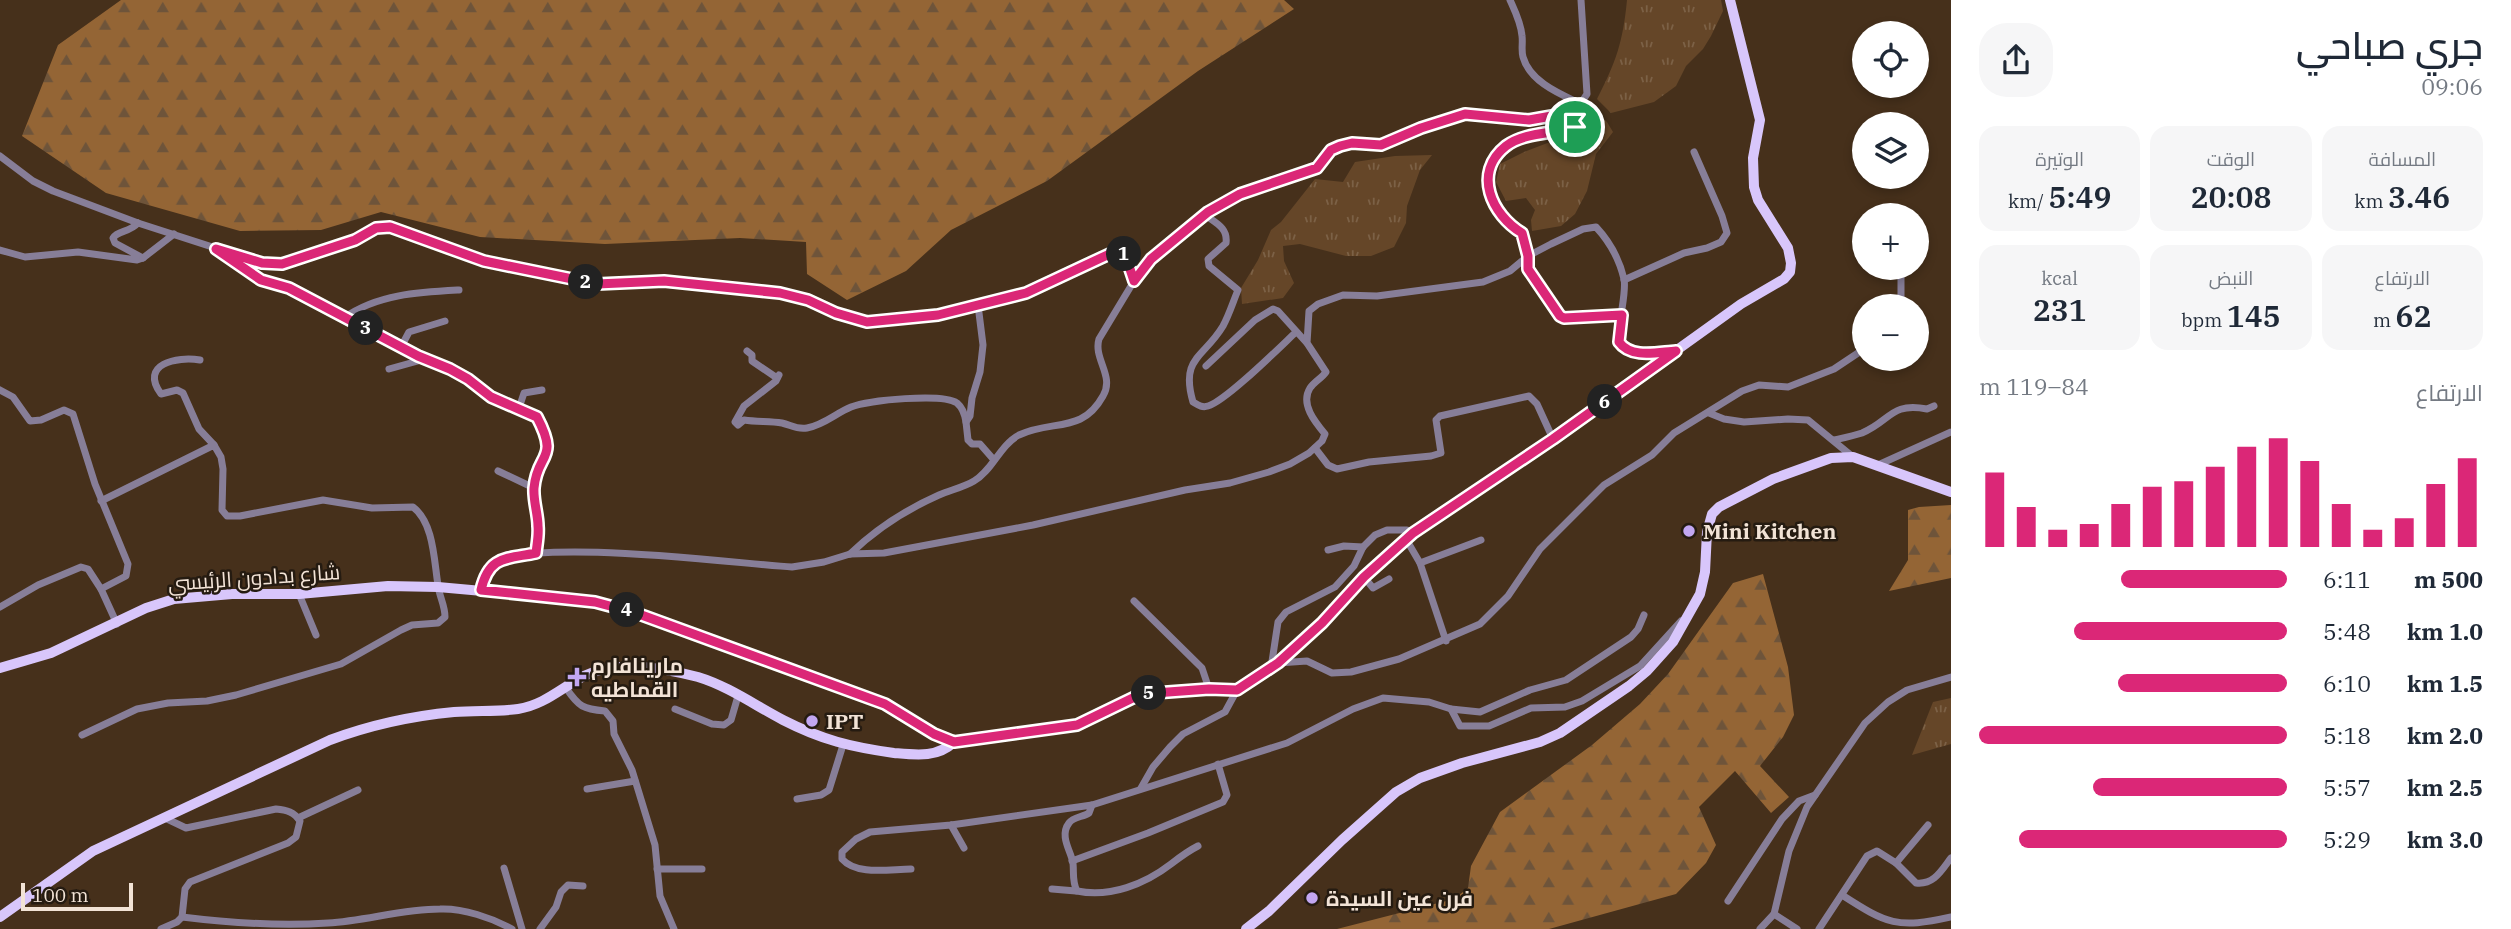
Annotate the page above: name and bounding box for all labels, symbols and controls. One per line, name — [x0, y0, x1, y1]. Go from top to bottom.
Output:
text: جري صباحي — [2296, 20, 2483, 69]
map controls — [1852, 21, 1929, 371]
button: locate — [1852, 21, 1929, 98]
button: share — [1979, 23, 2053, 97]
text: 09:06 — [2421, 71, 2483, 101]
pin — [1545, 97, 1605, 157]
icon: arrive — [1556, 108, 1594, 146]
button: layers — [1852, 112, 1929, 189]
text: الوتيرة — [2035, 147, 2084, 171]
text: الوقت — [2207, 147, 2255, 171]
text: المسافة — [2369, 147, 2436, 171]
text: 5:49 — [2048, 177, 2111, 216]
text: 20:08 — [2191, 177, 2271, 216]
text: 3.46 — [2388, 177, 2450, 216]
text: /km — [2008, 189, 2048, 213]
text: km — [2354, 189, 2388, 213]
button: + — [1852, 203, 1929, 280]
pin: 1 — [1106, 236, 1142, 272]
text: 1 — [1118, 241, 1129, 265]
pin: 2 — [568, 264, 604, 300]
text: kcal — [2041, 266, 2078, 290]
text: النبض — [2209, 266, 2253, 290]
text: الارتفاع — [2375, 266, 2430, 290]
text: 2 — [580, 269, 591, 293]
text: 231 — [2033, 290, 2087, 329]
button: − — [1852, 294, 1929, 371]
text: 145 — [2227, 296, 2281, 335]
text: 62 — [2396, 296, 2432, 335]
text: bpm — [2181, 308, 2227, 332]
text: m — [2373, 308, 2396, 332]
pin: 3 — [348, 310, 384, 346]
text: 3 — [360, 315, 371, 339]
text: 84–119 m — [1979, 371, 2089, 401]
text: الارتفاع — [2416, 377, 2483, 407]
pin: 6 — [1588, 384, 1622, 420]
text: 6 — [1599, 389, 1610, 413]
place label: Mini Kitchen — [1703, 517, 1836, 545]
marker: Mini Kitchen — [1681, 523, 1697, 539]
street label: شارع بدادون الرئيسي — [167, 557, 341, 599]
text: 6:11 — [2323, 564, 2371, 594]
text: 500 m — [2414, 564, 2483, 594]
pin: 4 — [610, 592, 644, 628]
text: 4 — [621, 597, 632, 621]
text: 5:48 — [2323, 616, 2371, 646]
text: 1.0 km — [2407, 616, 2483, 646]
place label: مارينافارم القماطيه — [591, 651, 683, 703]
text: 6:10 — [2323, 668, 2371, 698]
text: 1.5 km — [2407, 668, 2483, 698]
marker: مارينافارم القماطيه — [569, 669, 585, 685]
pin: 5 — [1132, 676, 1166, 710]
text: 5 — [1143, 680, 1154, 704]
place label: IPT — [826, 707, 864, 735]
marker: IPT — [804, 713, 820, 729]
text: 5:18 — [2323, 720, 2371, 750]
text: 2.0 km — [2407, 720, 2483, 750]
text: 5:57 — [2323, 772, 2371, 802]
text: 2.5 km — [2407, 772, 2483, 802]
text: 5:29 — [2323, 824, 2371, 854]
text: 3.0 km — [2407, 824, 2483, 854]
scale bar — [21, 880, 133, 912]
text: 100 m — [32, 883, 89, 907]
place label: فرن عين السيدة — [1326, 884, 1473, 912]
marker: فرن عين السيدة — [1304, 890, 1320, 906]

